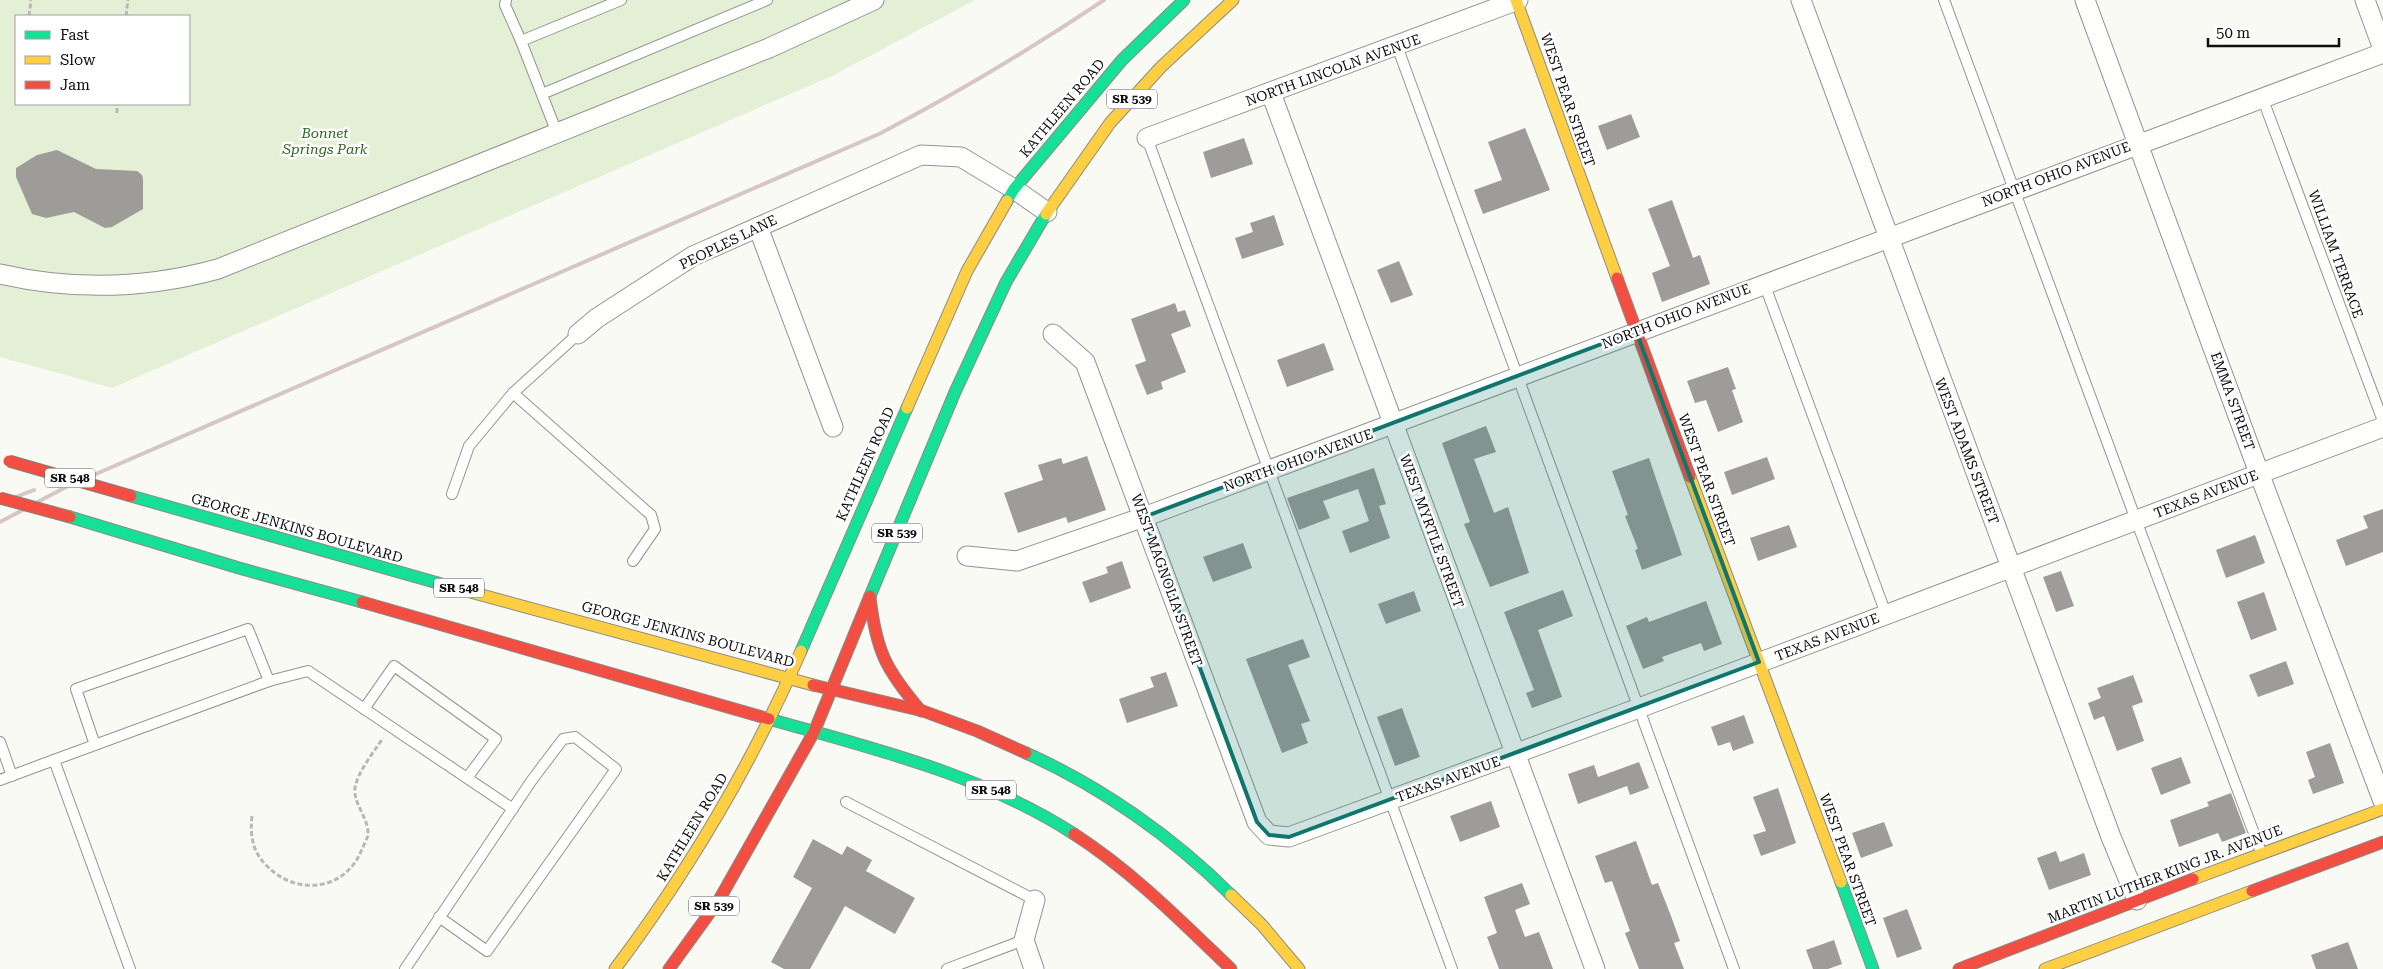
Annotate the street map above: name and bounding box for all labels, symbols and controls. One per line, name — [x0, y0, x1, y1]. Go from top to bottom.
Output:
legend — [15, 15, 190, 105]
scale bar — [2208, 15, 2339, 47]
text: 50 m — [2216, 24, 2251, 42]
text: Fast — [60, 26, 90, 44]
street label: NORTH LINCOLN AVENUE — [1243, 31, 1423, 109]
street label: WEST PEAR STREET — [1538, 31, 1598, 169]
text: Slow — [60, 51, 96, 69]
street label: KATHLEEN ROAD — [1016, 56, 1108, 160]
text: Jam — [60, 76, 90, 94]
road number: SR 539 — [1107, 90, 1157, 108]
park label: Bonnet Springs Park — [282, 125, 368, 157]
street label: NORTH OHIO AVENUE — [1979, 138, 2133, 210]
street label: WILLIAM TERRACE — [2305, 188, 2367, 320]
street label: PEOPLES LANE — [677, 211, 779, 273]
street label: NORTH OHIO AVENUE — [1599, 280, 1753, 352]
street label: EMMA STREET — [2208, 350, 2258, 452]
street label: WEST ADAMS STREET — [1932, 376, 2002, 526]
street label: KATHLEEN ROAD — [833, 404, 897, 524]
street label: WEST PEAR STREET — [1675, 411, 1739, 549]
street label: NORTH OHIO AVENUE — [1221, 425, 1375, 495]
street label: WEST MYRTLE STREET — [1397, 452, 1467, 610]
street label: TEXAS AVENUE — [2152, 467, 2260, 521]
road number: SR 548 — [45, 468, 95, 488]
street label: GEORGE JENKINS BOULEVARD — [189, 490, 405, 566]
street label: WEST MAGNOLIA STREET — [1128, 491, 1206, 669]
road number: SR 539 — [872, 524, 922, 542]
road number: SR 548 — [434, 578, 484, 598]
street label: GEORGE JENKINS BOULEVARD — [580, 598, 796, 670]
street label: TEXAS AVENUE — [1773, 610, 1881, 664]
street label: TEXAS AVENUE — [1393, 753, 1503, 805]
street label: KATHLEEN ROAD — [653, 770, 731, 884]
road number: SR 548 — [966, 780, 1016, 800]
street label: WEST PEAR STREET — [1816, 791, 1880, 929]
street label: MARTIN LUTHER KING JR. AVENUE — [2045, 822, 2285, 926]
road number: SR 539 — [689, 896, 739, 916]

